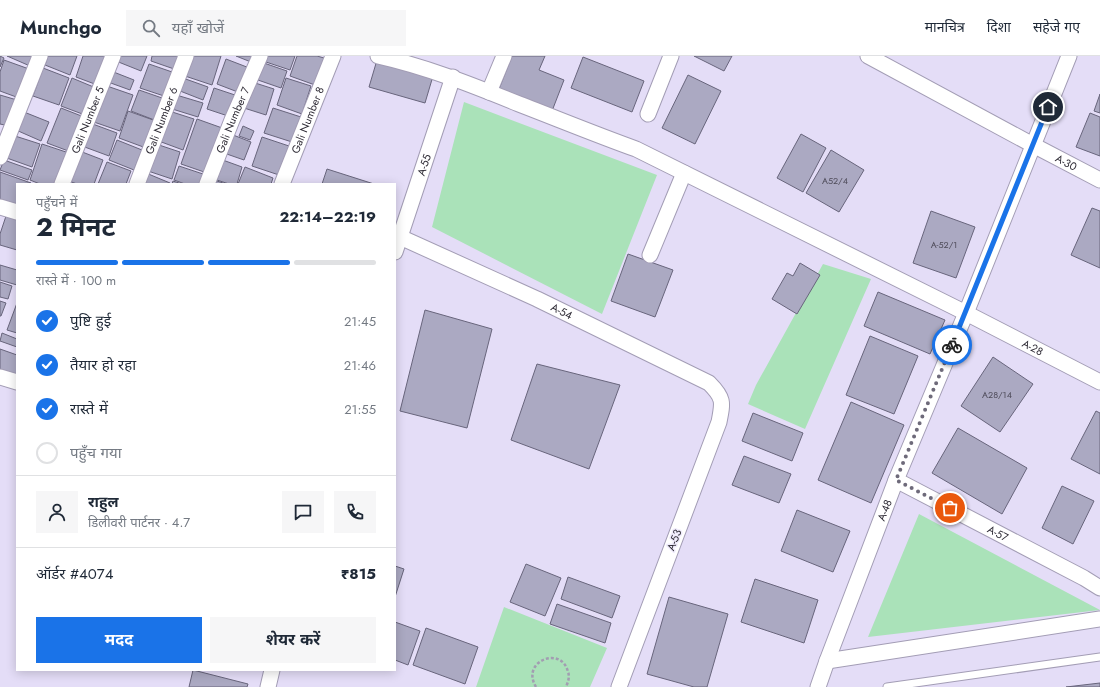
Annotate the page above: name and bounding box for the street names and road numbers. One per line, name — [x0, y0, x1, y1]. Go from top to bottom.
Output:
street label: Gali Number 5 — [67, 84, 108, 156]
street label: Gali Number 7 — [212, 84, 254, 155]
street label: Gali Number 8 — [287, 84, 328, 156]
street label: Gali Number 6 — [141, 85, 181, 156]
street label: A-30 — [1053, 150, 1080, 175]
street label: A-55 — [413, 152, 435, 178]
street label: A-54 — [548, 299, 576, 323]
street label: A-28 — [1019, 335, 1046, 359]
street label: A-48 — [873, 497, 896, 523]
street label: A-57 — [985, 521, 1011, 545]
street label: A-53 — [663, 527, 685, 553]

